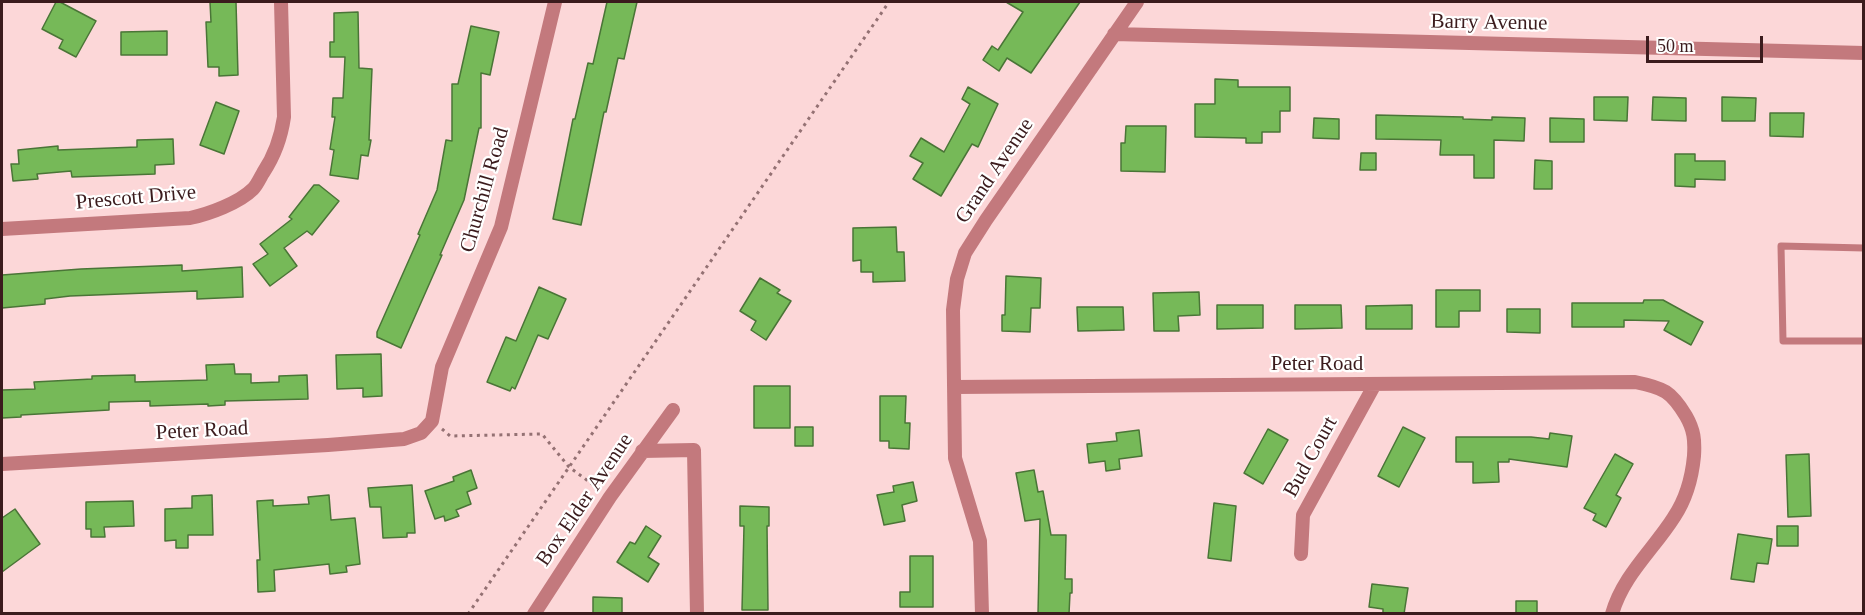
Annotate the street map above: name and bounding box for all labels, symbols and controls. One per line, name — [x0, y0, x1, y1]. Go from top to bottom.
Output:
street label: Barry Avenue — [1430, 9, 1548, 37]
scale bar — [1649, 24, 1766, 62]
text: 50 m — [1657, 36, 1694, 56]
street label: Grand Avenue — [951, 114, 1039, 228]
street label: Churchill Road — [455, 125, 515, 255]
street label: Prescott Drive — [75, 180, 197, 216]
street label: Peter Road — [1271, 351, 1363, 377]
street label: Bud Court — [1279, 412, 1343, 502]
street label: Peter Road — [155, 416, 249, 446]
street label: Box Elder Avenue — [531, 429, 639, 571]

